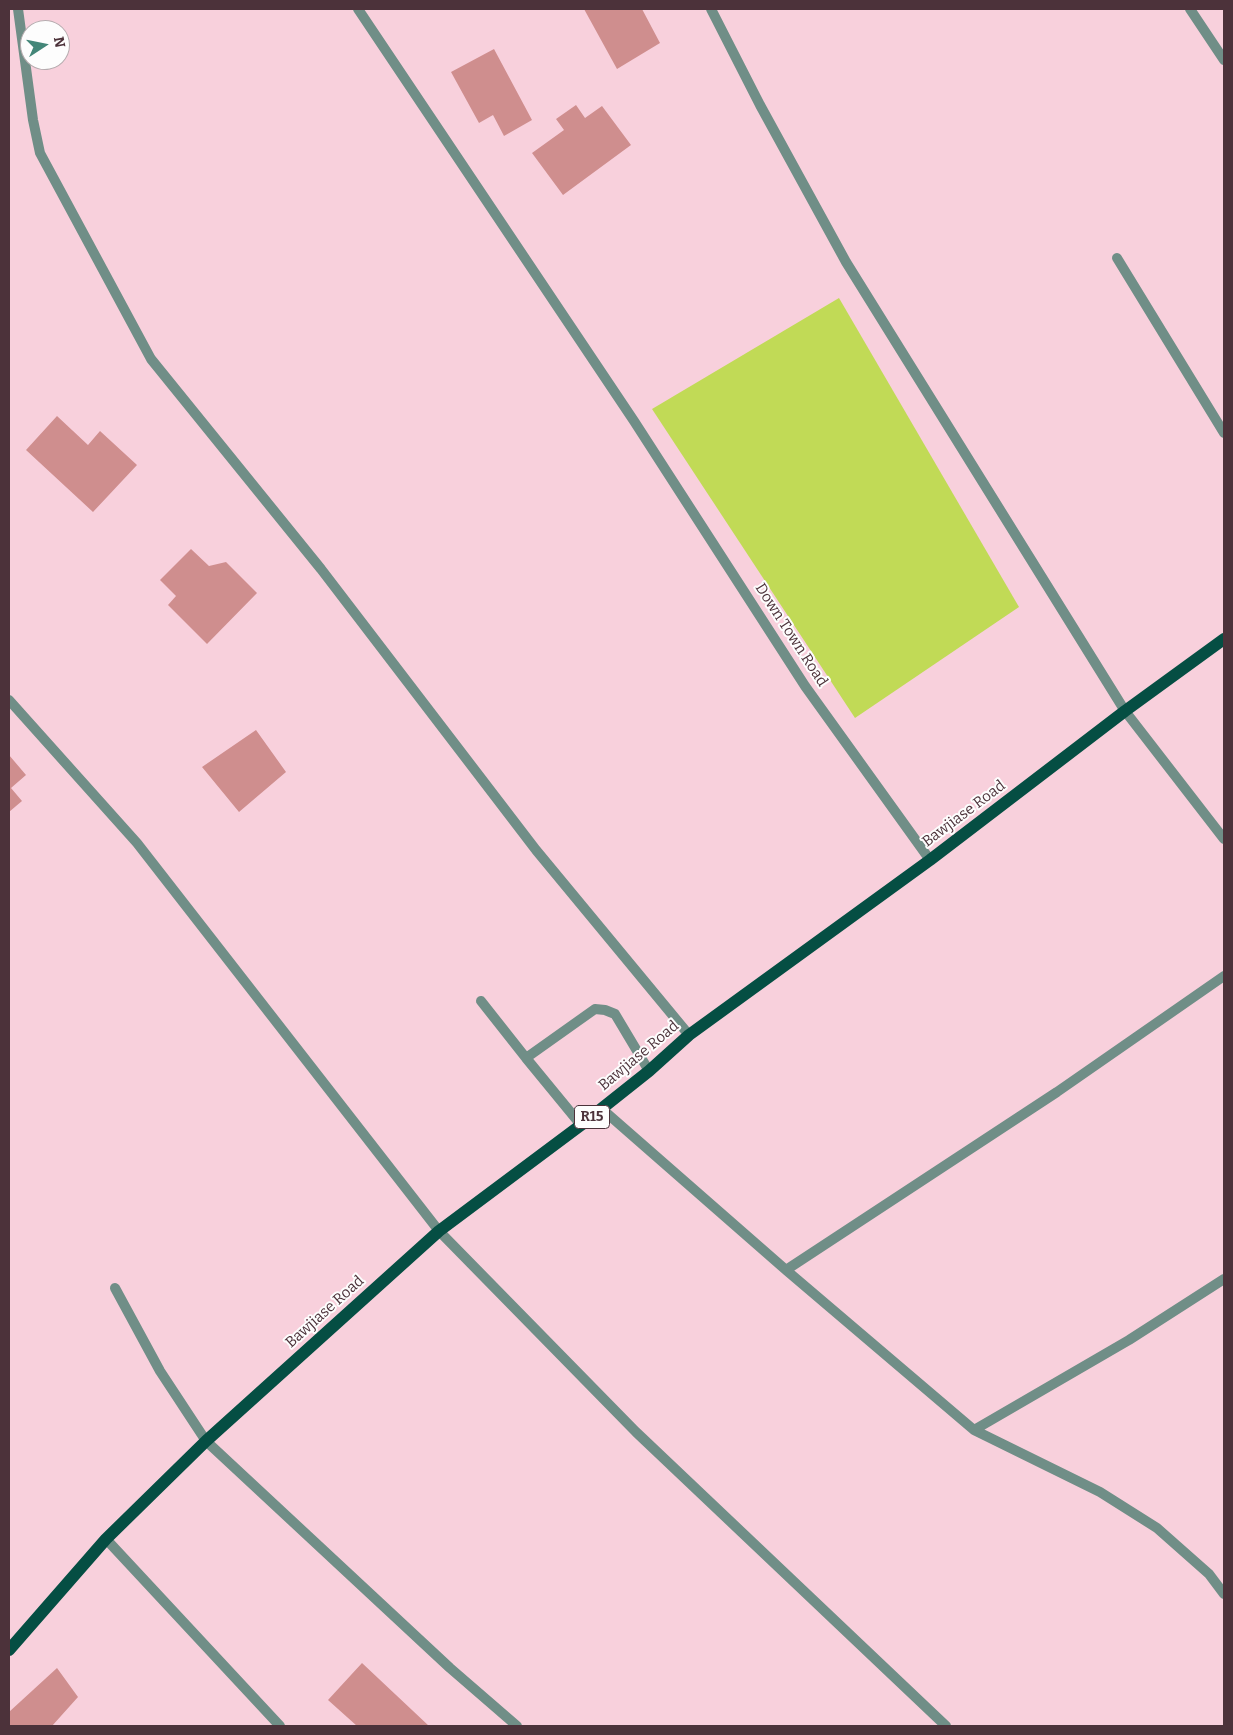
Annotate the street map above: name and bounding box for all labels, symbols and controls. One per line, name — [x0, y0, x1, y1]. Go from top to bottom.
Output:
north arrow — [20, 20, 70, 70]
text: N — [50, 35, 69, 49]
street label: Down Town Road — [751, 580, 831, 690]
street label: Bawjiase Road — [919, 777, 1009, 851]
street label: Bawjiase Road — [595, 1017, 683, 1095]
road number: R15 — [574, 1106, 610, 1128]
street label: Bawjiase Road — [282, 1272, 368, 1352]

